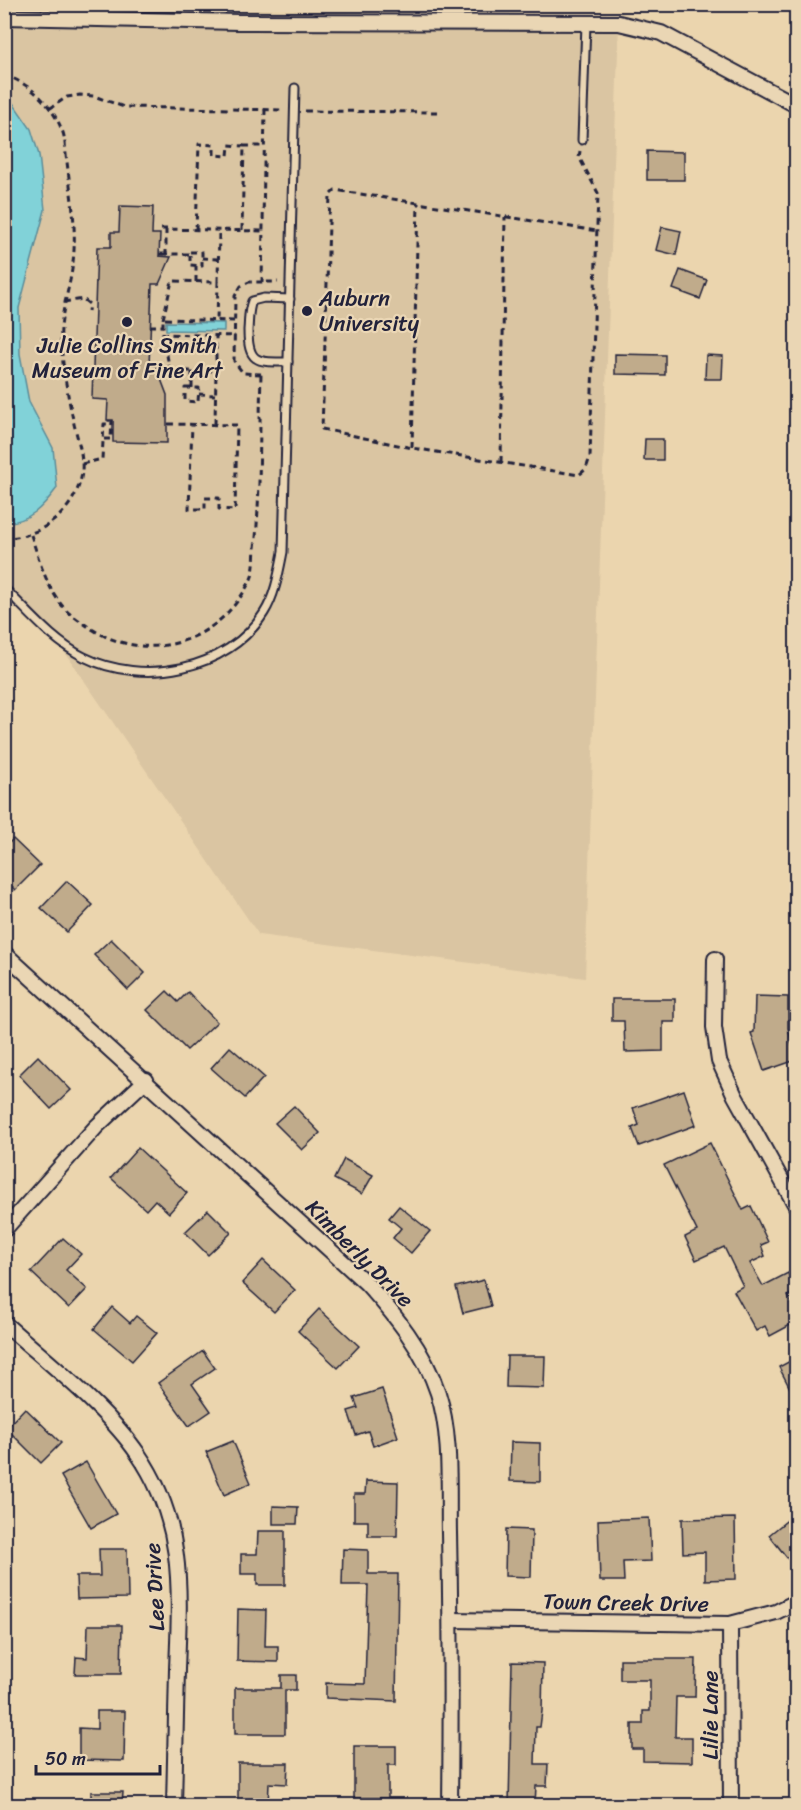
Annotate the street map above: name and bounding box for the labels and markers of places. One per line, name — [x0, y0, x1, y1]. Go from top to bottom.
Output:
place label: Auburn University — [318, 279, 420, 343]
marker: Auburn University — [300, 304, 314, 318]
marker: Julie Collins Smith Museum of Fine Art — [120, 315, 134, 329]
place label: Julie Collins Smith Museum of Fine Art — [32, 326, 223, 390]

